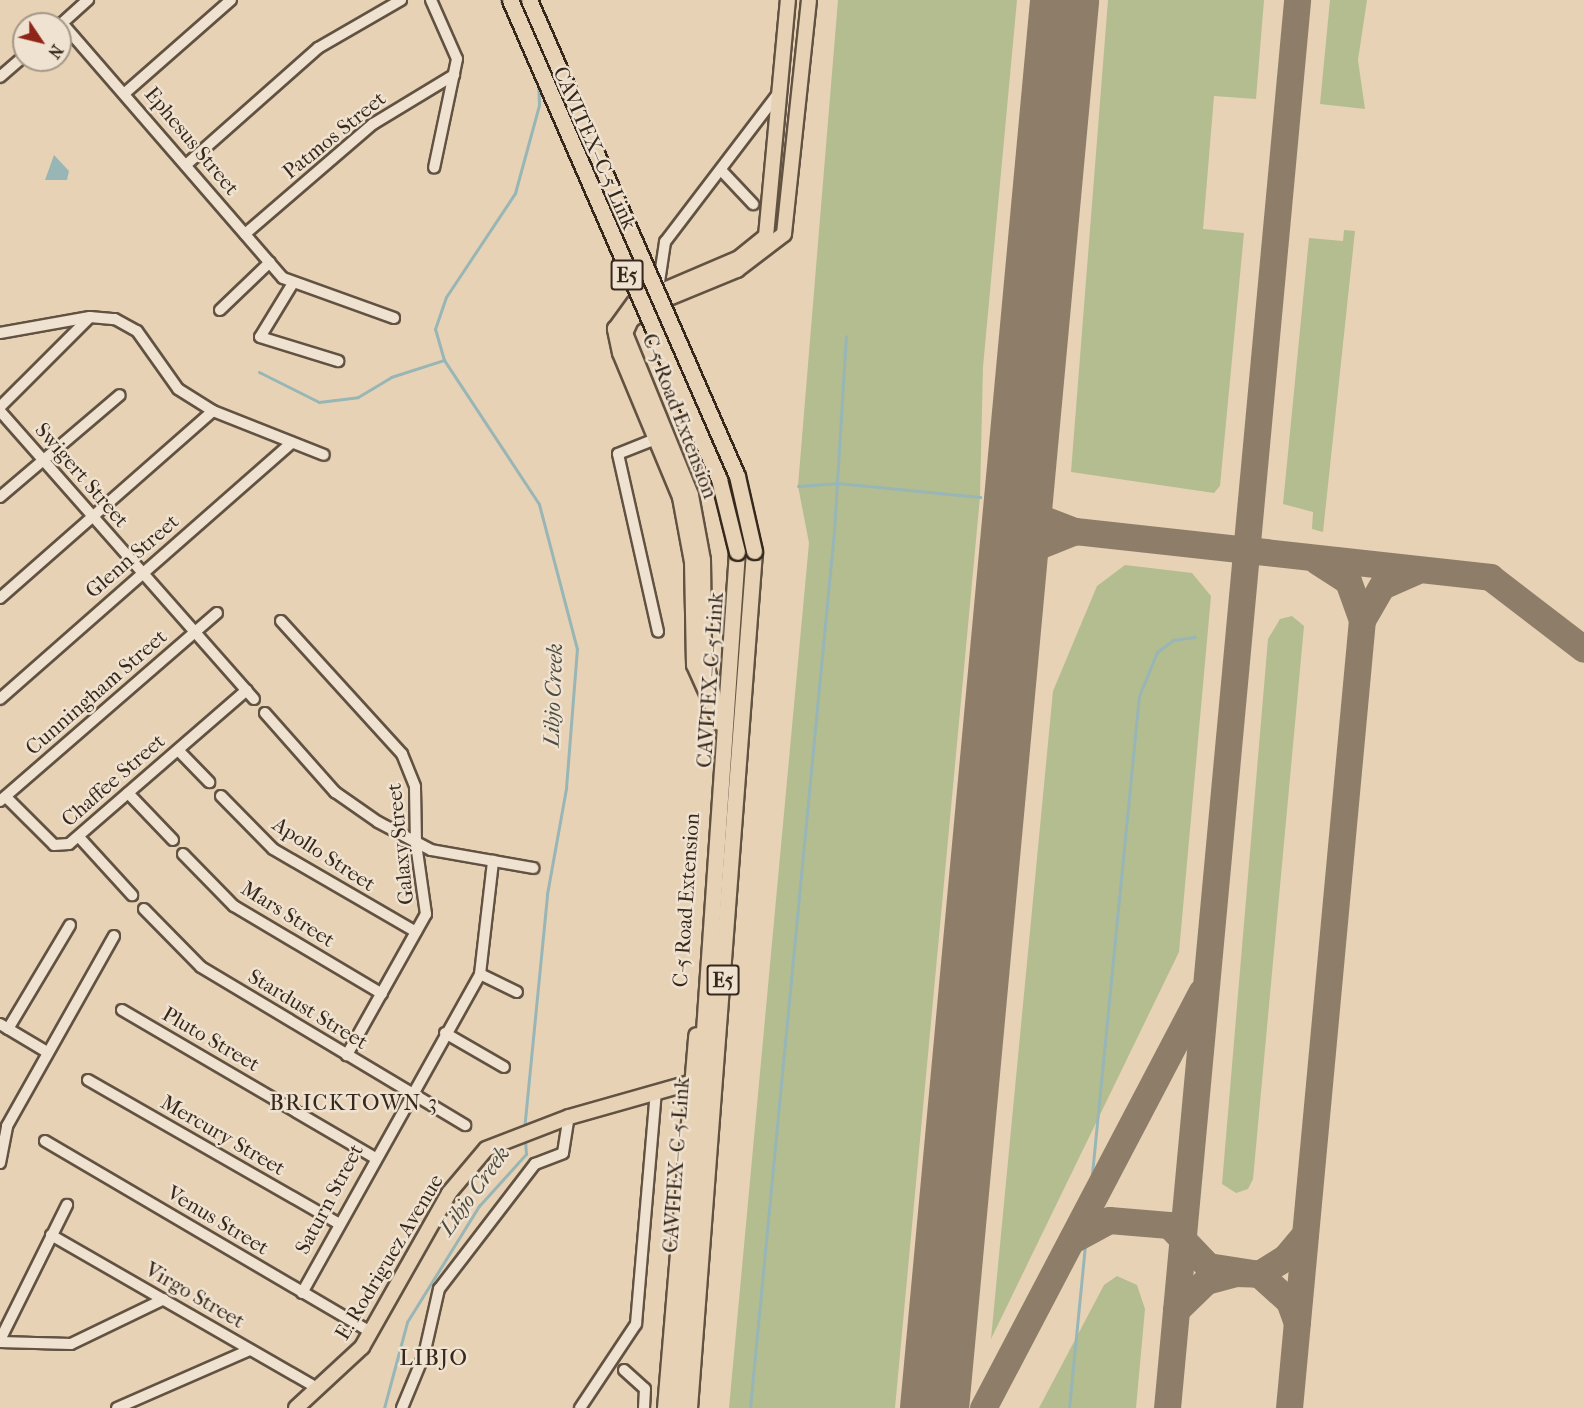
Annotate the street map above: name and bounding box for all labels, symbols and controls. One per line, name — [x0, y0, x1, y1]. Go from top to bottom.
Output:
north arrow — [12, 12, 72, 72]
text: N — [44, 41, 67, 62]
street label: CAVITEX–C-5 Link — [548, 63, 642, 233]
street label: Ephesus Street — [139, 82, 245, 200]
street label: Patmos Street — [277, 86, 391, 184]
road number: E5 — [610, 258, 644, 292]
street label: C-5 Road Extension — [637, 330, 723, 502]
street label: Swigert Street — [30, 418, 134, 532]
street label: Glenn Street — [80, 509, 184, 603]
street label: CAVITEX–C-5 Link — [691, 591, 729, 769]
street label: Cunningham Street — [20, 624, 172, 760]
water label: Libjo Creek — [539, 643, 569, 747]
street label: Chaffee Street — [56, 728, 170, 832]
street label: Galaxy Street — [381, 782, 419, 906]
street label: Apollo Street — [268, 811, 380, 897]
street label: C-5 Road Extension — [667, 812, 705, 988]
street label: Mars Street — [237, 875, 339, 953]
street label: Stardust Street — [244, 963, 372, 1055]
road number: E5 — [706, 963, 740, 997]
street label: Pluto Street — [158, 1001, 264, 1077]
street label: CAVITEX–C-5 Link — [657, 1076, 695, 1254]
street label: Mercury Street — [156, 1089, 290, 1181]
district label: BRICKTOWN 3 — [270, 1091, 438, 1117]
street label: Saturn Street — [289, 1140, 369, 1258]
water label: Libjo Creek — [434, 1141, 516, 1241]
street label: E. Rodriguez Avenue — [330, 1170, 448, 1344]
street label: Venus Street — [162, 1180, 274, 1260]
street label: Virgo Street — [141, 1256, 249, 1334]
district label: LIBJO — [400, 1346, 468, 1372]

